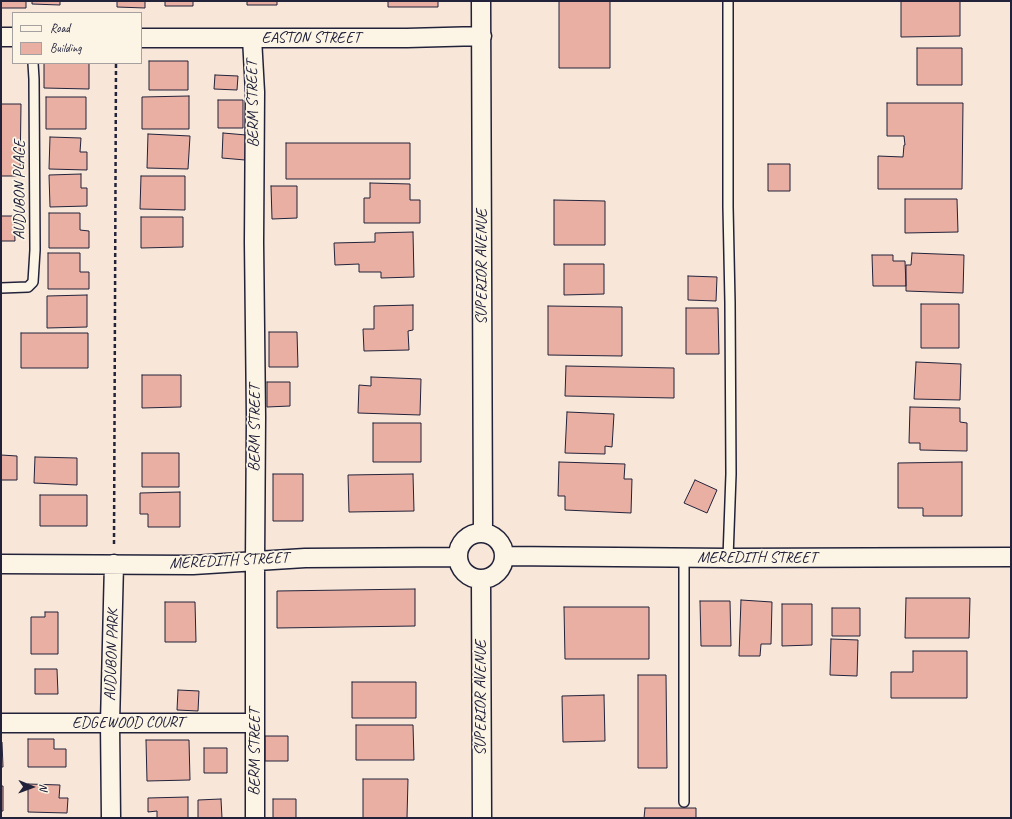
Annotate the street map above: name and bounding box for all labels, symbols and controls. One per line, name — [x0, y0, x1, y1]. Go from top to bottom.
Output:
legend — [12, 12, 142, 64]
text: Road — [50, 20, 70, 36]
street label: EASTON STREET — [261, 28, 361, 48]
text: Building — [50, 40, 82, 56]
street label: BERM STREET — [243, 60, 263, 148]
street label: AUDUBON PLACE — [10, 140, 30, 240]
street label: SUPERIOR AVENUE — [472, 209, 492, 325]
street label: BERM STREET — [245, 384, 265, 472]
street label: MEREDITH STREET — [169, 548, 289, 574]
street label: MEREDITH STREET — [697, 548, 817, 568]
street label: AUDUBON PARK — [101, 609, 123, 701]
street label: SUPERIOR AVENUE — [471, 640, 491, 756]
street label: BERM STREET — [245, 708, 265, 796]
street label: EDGEWOOD COURT — [72, 713, 184, 733]
north arrow — [12, 767, 52, 807]
text: N — [37, 784, 51, 791]

